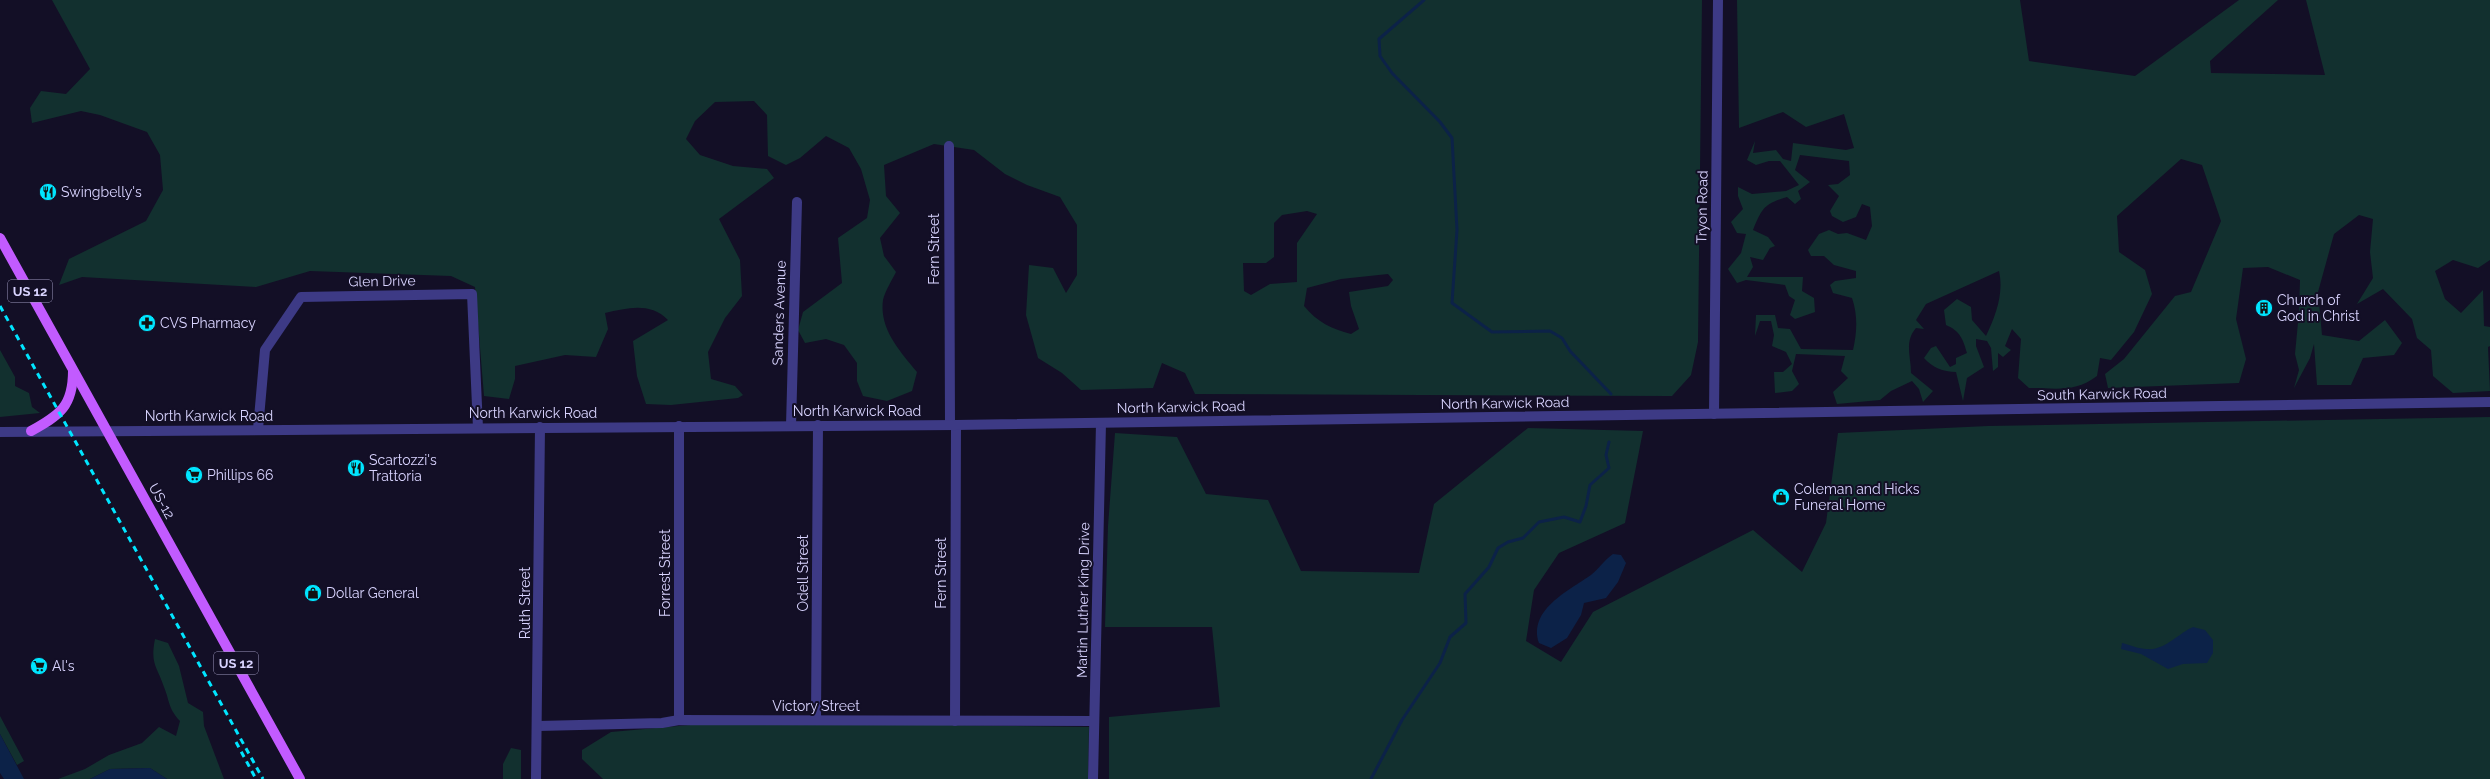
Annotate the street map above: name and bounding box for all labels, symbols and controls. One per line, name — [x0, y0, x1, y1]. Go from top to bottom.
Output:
street label: Tryon Road — [1693, 170, 1711, 244]
restaurant icon: Swingbelly's — [38, 182, 58, 202]
place label: Swingbelly's — [61, 184, 142, 200]
street label: Fern Street — [926, 213, 942, 285]
street label: Sanders Avenue — [769, 260, 789, 366]
street label: Glen Drive — [348, 272, 416, 290]
road number: US 12 — [8, 280, 52, 302]
place label: Church of God in Christ — [2277, 292, 2360, 324]
building icon: Church of God in Christ — [2254, 298, 2274, 318]
pharmacy icon: CVS Pharmacy — [137, 313, 157, 333]
place label: CVS Pharmacy — [160, 315, 256, 331]
street label: South Karwick Road — [2037, 385, 2167, 403]
street label: North Karwick Road — [1441, 394, 1569, 412]
street label: North Karwick Road — [1117, 398, 1245, 416]
street label: North Karwick Road — [793, 403, 921, 419]
street label: North Karwick Road — [469, 405, 597, 421]
street label: North Karwick Road — [145, 408, 273, 424]
place label: Scartozzi's Trattoria — [369, 452, 437, 484]
restaurant icon: Scartozzi's Trattoria — [346, 458, 366, 478]
supermarket icon: Phillips 66 — [184, 465, 204, 485]
place label: Phillips 66 — [207, 467, 273, 483]
street label: US-12 — [146, 480, 178, 522]
place label: Coleman and Hicks Funeral Home — [1794, 481, 1920, 513]
shop icon: Coleman and Hicks Funeral Home — [1771, 487, 1791, 507]
street label: Martin Luther King Drive — [1074, 522, 1092, 678]
street label: Forrest Street — [657, 529, 673, 617]
street label: Odell Street — [795, 534, 811, 612]
street label: Fern Street — [933, 537, 949, 609]
street label: Ruth Street — [517, 566, 533, 639]
shop icon: Dollar General — [303, 583, 323, 603]
place label: Dollar General — [326, 585, 419, 601]
road number: US 12 — [214, 652, 258, 674]
supermarket icon: Al's — [29, 656, 49, 676]
place label: Al's — [52, 658, 75, 674]
street label: Victory Street — [772, 698, 860, 714]

